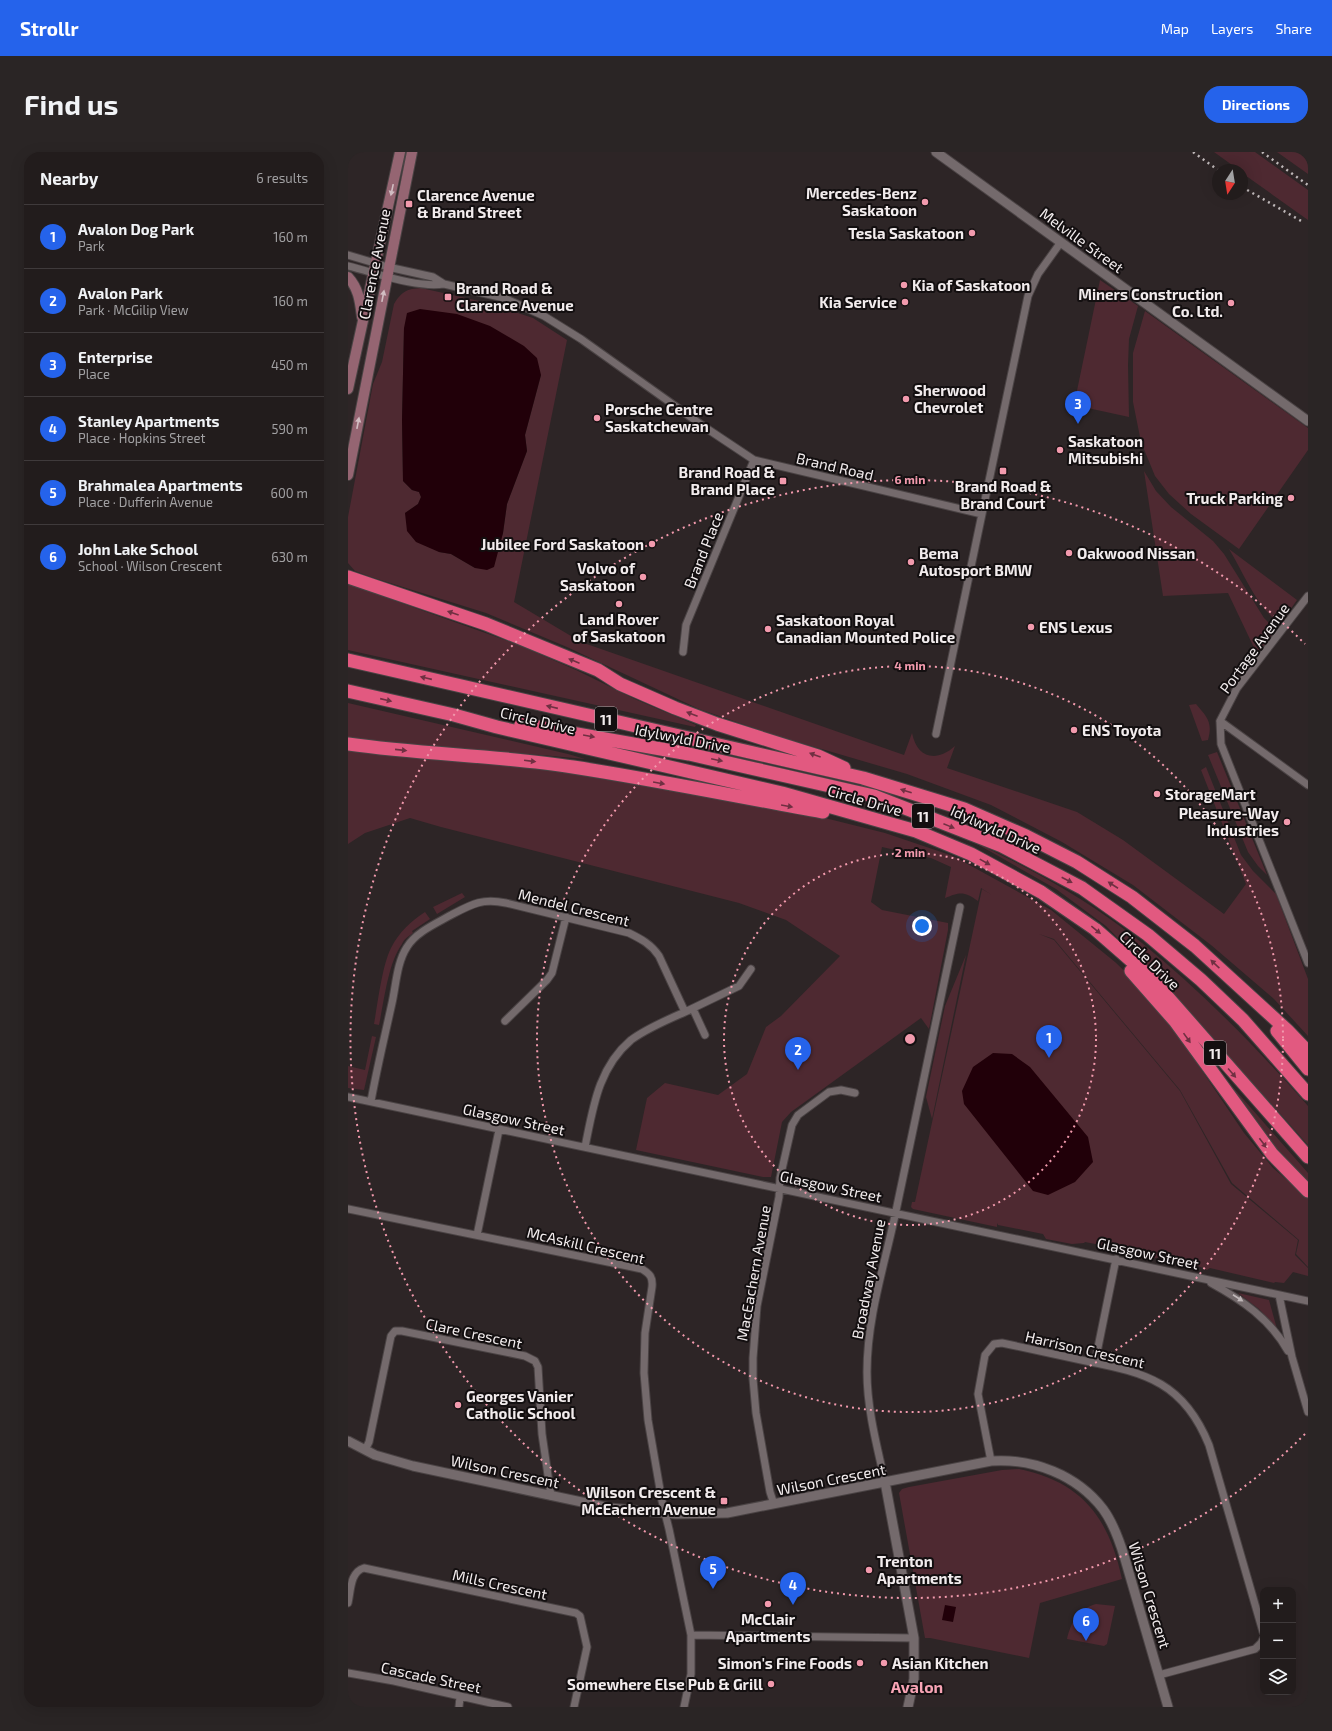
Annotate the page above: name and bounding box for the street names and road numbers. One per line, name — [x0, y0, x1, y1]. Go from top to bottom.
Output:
street label: Melville Street — [1037, 204, 1128, 277]
street label: Clarence Avenue — [354, 207, 394, 321]
street label: Brand Road — [795, 448, 875, 484]
street label: Brand Place — [679, 509, 727, 591]
street label: Portage Avenue — [1215, 599, 1293, 697]
street label: Circle Drive — [499, 703, 577, 737]
road number: 11 — [595, 707, 617, 731]
street label: Idylwyld Drive — [634, 720, 732, 756]
street label: Circle Drive — [826, 781, 904, 819]
street label: Idylwyld Drive — [948, 801, 1044, 857]
road number: 11 — [912, 804, 934, 828]
street label: Mendel Crescent — [517, 885, 632, 930]
street label: Circle Drive — [1116, 927, 1184, 993]
road number: 11 — [1204, 1041, 1226, 1065]
street label: Glasgow Street — [461, 1099, 567, 1139]
street label: Glasgow Street — [778, 1166, 884, 1206]
street label: MacEachern Avenue — [732, 1204, 774, 1342]
street label: Broadway Avenue — [848, 1217, 888, 1341]
street label: McAskill Crescent — [525, 1223, 647, 1267]
street label: Glasgow Street — [1095, 1233, 1201, 1273]
street label: Clare Crescent — [424, 1314, 524, 1352]
street label: Harrison Crescent — [1024, 1327, 1147, 1372]
street label: Wilson Crescent — [449, 1451, 561, 1491]
street label: Wilson Crescent — [775, 1460, 887, 1498]
street label: Wilson Crescent — [1125, 1540, 1175, 1651]
street label: Mills Crescent — [451, 1565, 549, 1603]
street label: Cascade Street — [379, 1658, 483, 1696]

